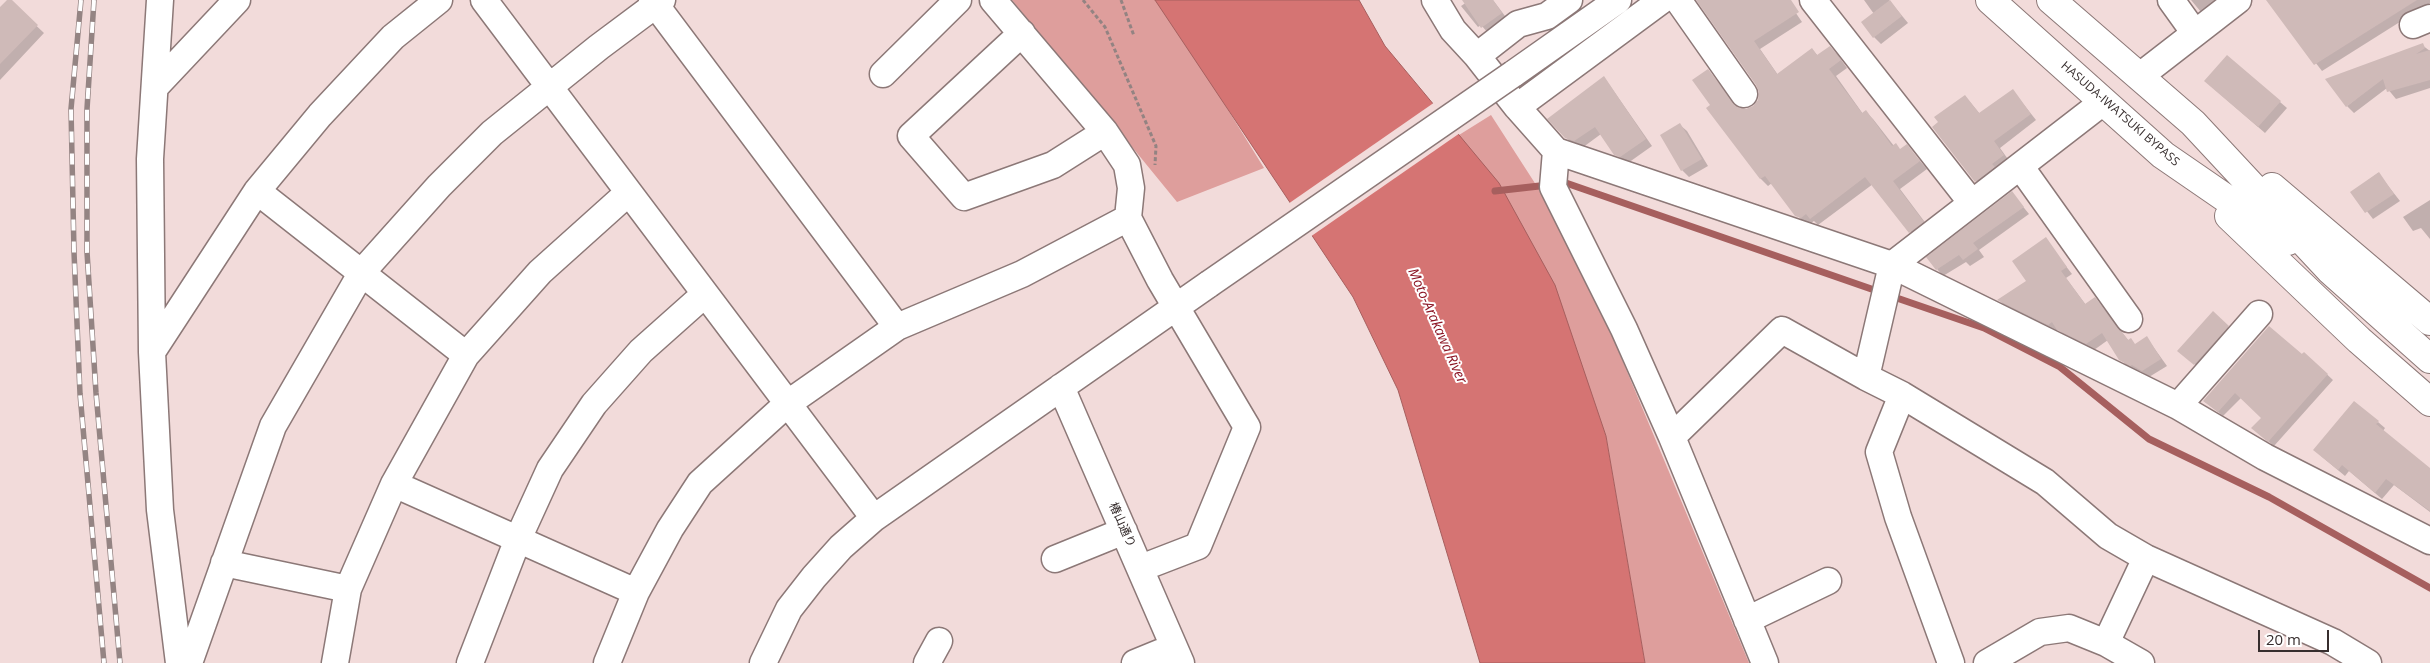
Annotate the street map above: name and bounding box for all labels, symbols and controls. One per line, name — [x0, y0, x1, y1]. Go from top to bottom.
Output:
street label: HASUDA-IWATSUKI BYPASS — [2058, 59, 2182, 169]
water label: Moto-Arakawa River — [1404, 266, 1470, 386]
street label: 椿山通り — [1106, 500, 1138, 550]
scale bar — [2260, 620, 2331, 652]
text: 20 m — [2266, 629, 2301, 649]

